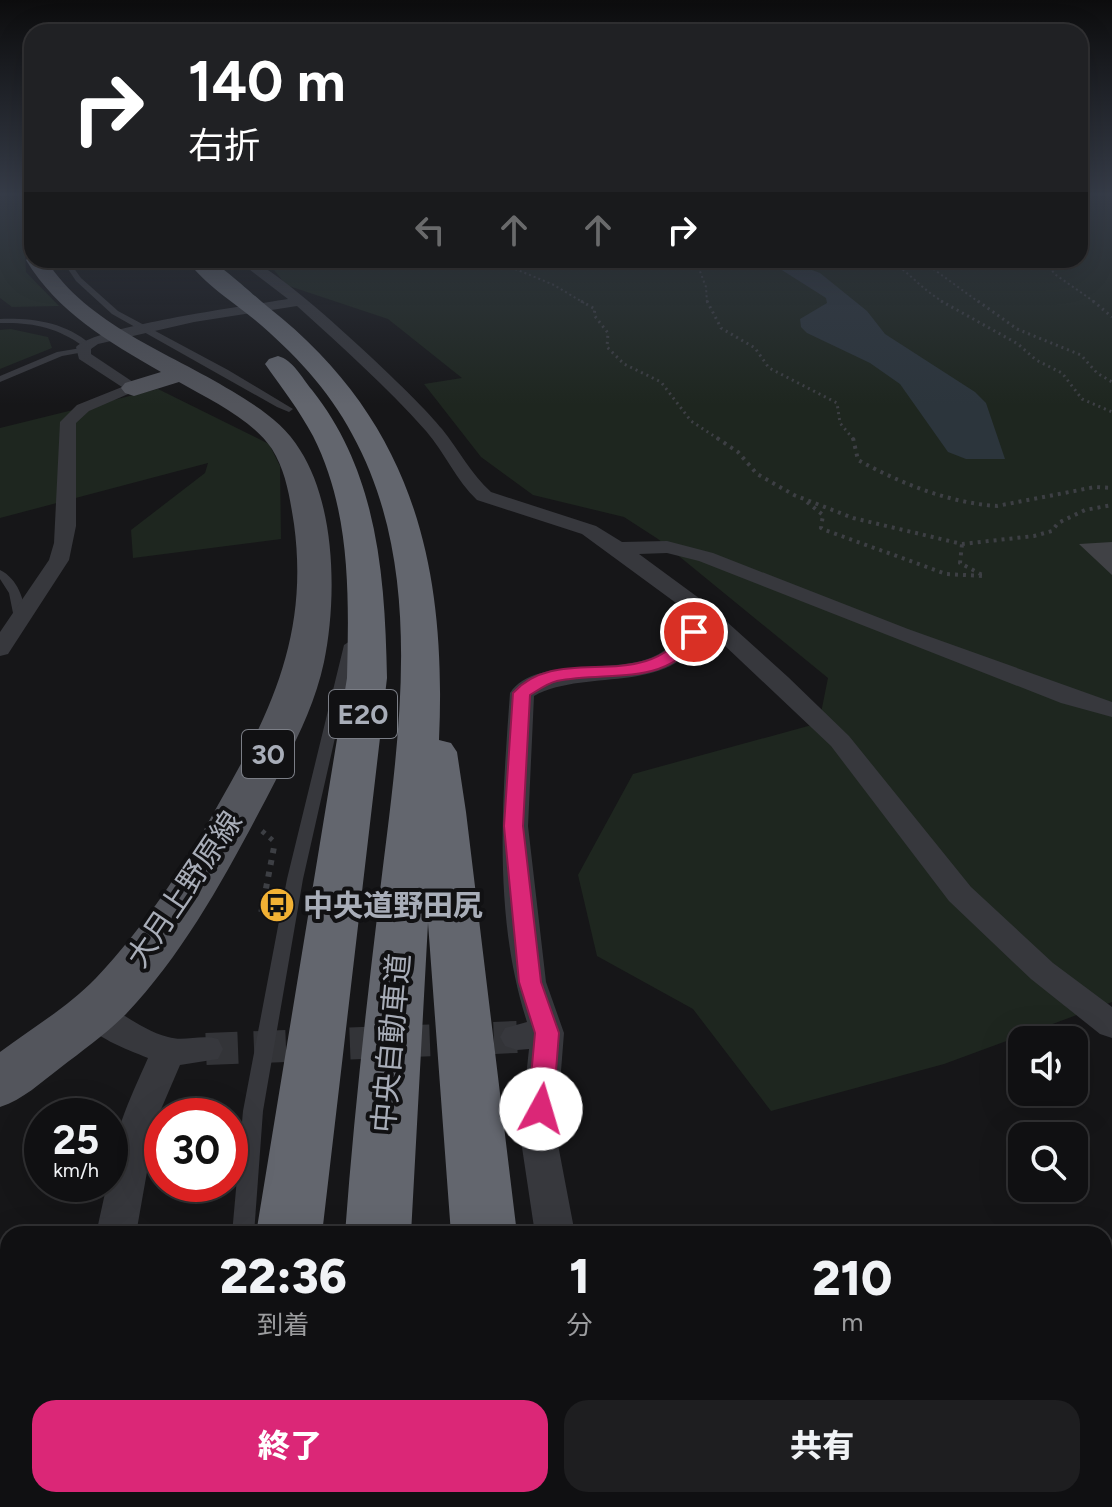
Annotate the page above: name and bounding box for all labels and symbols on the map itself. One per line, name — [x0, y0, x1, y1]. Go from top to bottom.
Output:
pin — [660, 598, 728, 666]
road number: E20 — [329, 690, 397, 738]
road number: 30 — [242, 730, 294, 778]
street label: 大月上野原線 — [118, 804, 250, 974]
bus stop icon: 中央道野田尻 — [258, 886, 296, 924]
place label: 中央道野田尻 — [303, 887, 483, 924]
street label: 中央自動車道 — [365, 952, 417, 1134]
position arrow — [499, 1067, 583, 1151]
speed limit sign: 30 — [144, 1098, 248, 1202]

